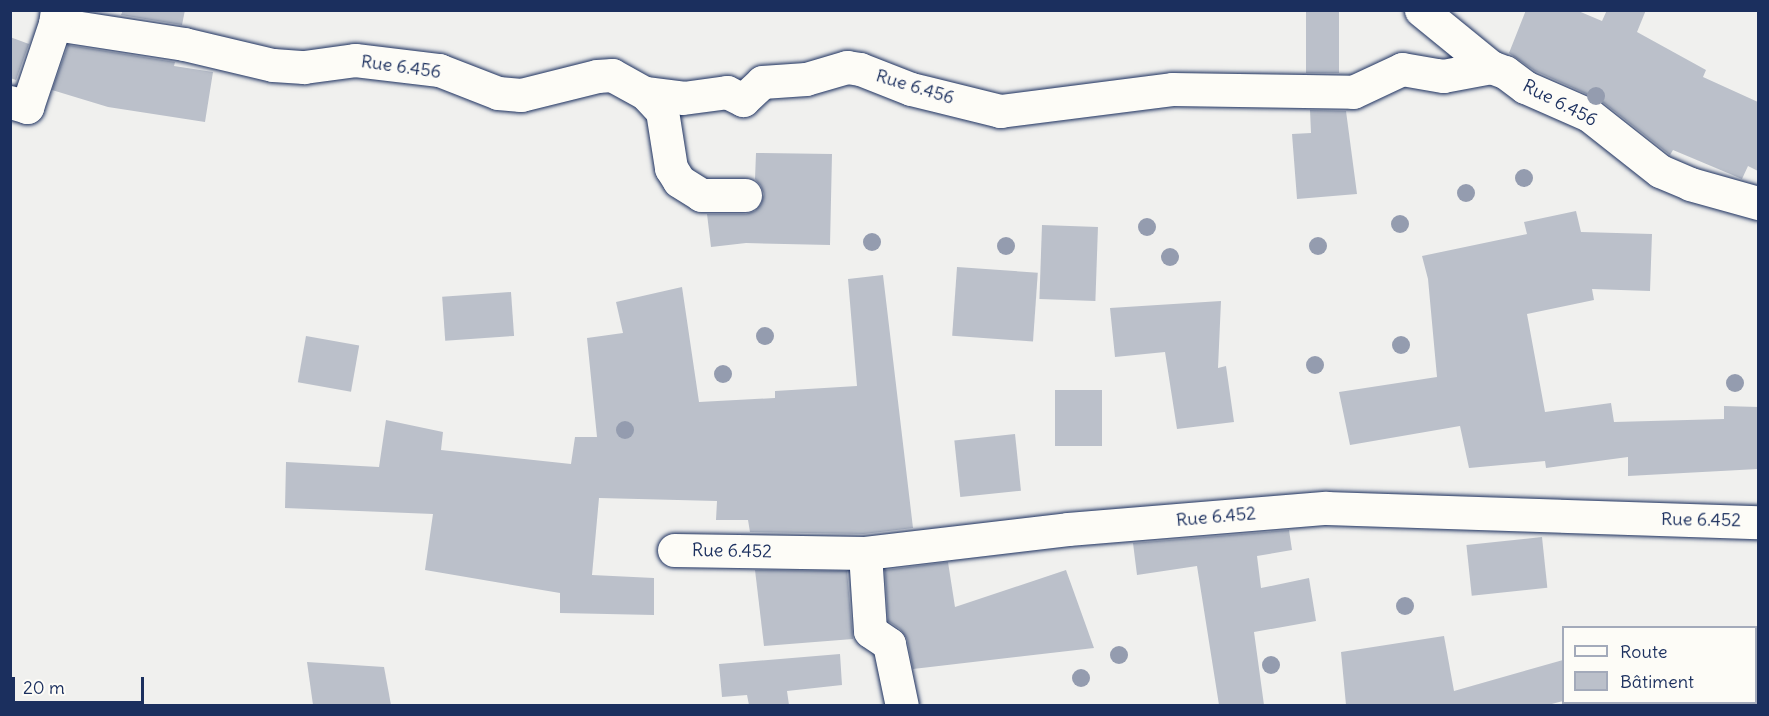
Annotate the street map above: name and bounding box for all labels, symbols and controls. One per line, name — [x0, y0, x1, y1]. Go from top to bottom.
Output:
street label: Rue 6.456 — [360, 51, 442, 83]
street label: Rue 6.456 — [873, 65, 957, 109]
street label: Rue 6.456 — [1519, 75, 1601, 131]
street label: Rue 6.452 — [1175, 503, 1257, 531]
street label: Rue 6.452 — [1661, 509, 1741, 531]
street label: Rue 6.452 — [692, 540, 772, 562]
legend — [1562, 626, 1757, 704]
text: Route — [1620, 640, 1668, 663]
scale bar — [15, 665, 147, 703]
text: Bâtiment — [1620, 670, 1694, 693]
text: 20 m — [23, 676, 65, 699]

